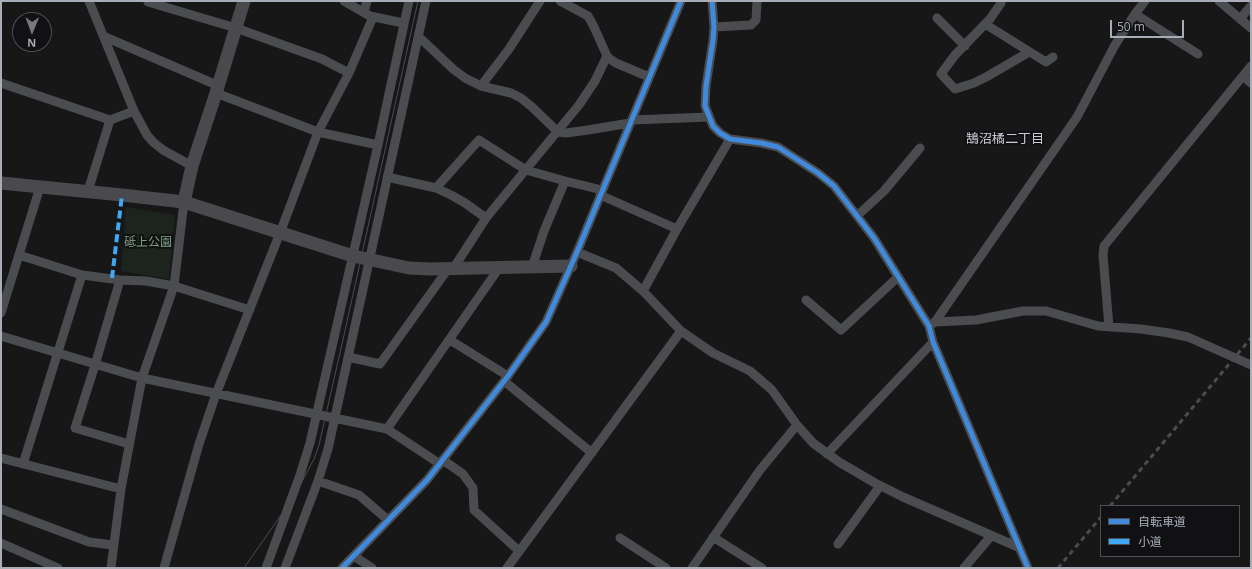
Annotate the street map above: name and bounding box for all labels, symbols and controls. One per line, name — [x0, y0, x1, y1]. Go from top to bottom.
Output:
north arrow — [12, 12, 52, 52]
scale bar — [1112, 12, 1186, 38]
text: 50 m — [1117, 18, 1145, 35]
text: N — [27, 36, 36, 51]
district label: 鵠沼橘二丁目 — [966, 131, 1044, 147]
park label: 砥上公園 — [124, 236, 172, 250]
legend — [1100, 505, 1240, 557]
text: 自転車道 — [1138, 513, 1186, 530]
text: 小道 — [1138, 533, 1162, 550]

